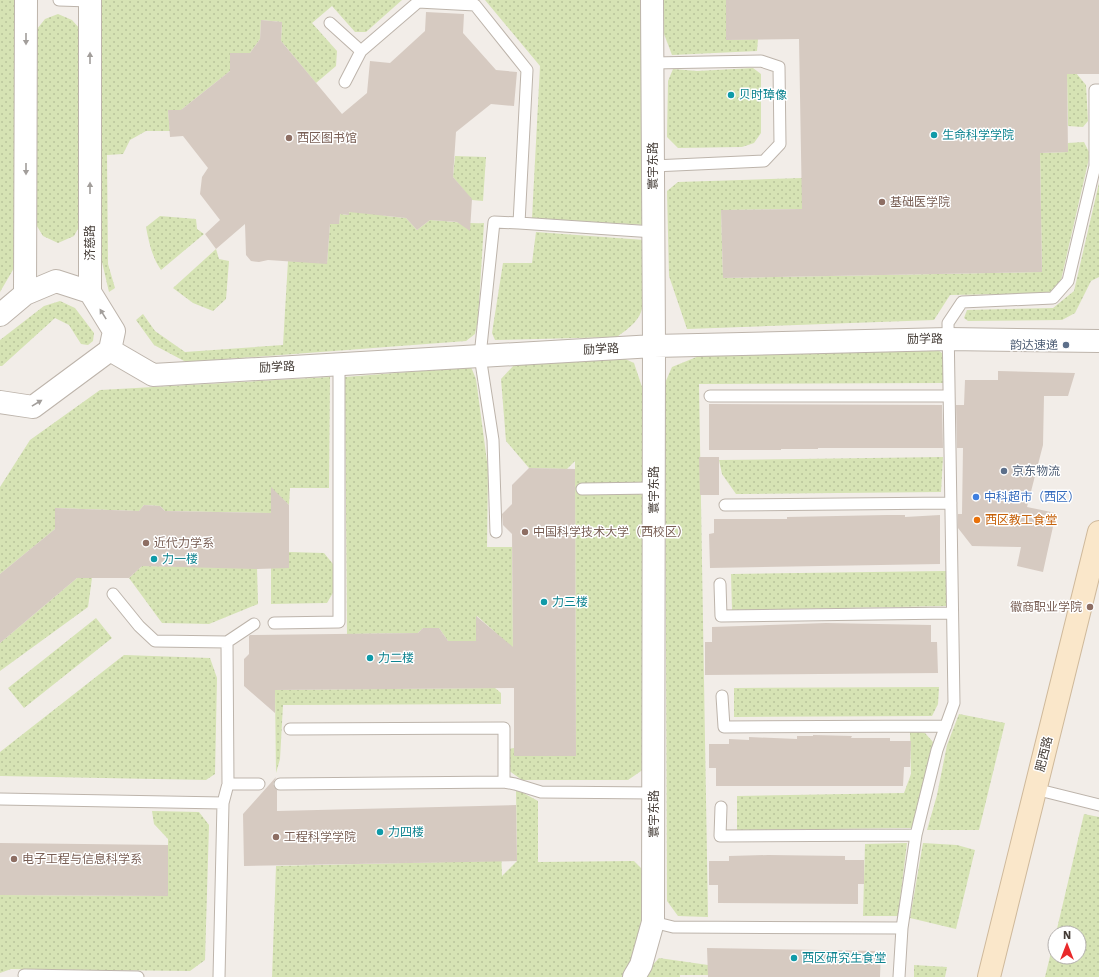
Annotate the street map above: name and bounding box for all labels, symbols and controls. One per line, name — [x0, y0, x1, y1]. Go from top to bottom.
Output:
one-way arrow — [23, 33, 29, 46]
one-way arrow — [87, 51, 93, 64]
place label: 贝时璋像 — [739, 88, 787, 102]
marker: 贝时璋像 — [726, 90, 736, 100]
place label: 生命科学学院 — [942, 128, 1014, 142]
marker: 生命科学学院 — [929, 130, 939, 140]
place label: 西区图书馆 — [297, 131, 357, 145]
marker: 西区图书馆 — [284, 133, 294, 143]
street label: 寰宇东路 — [646, 142, 660, 190]
one-way arrow — [23, 163, 29, 176]
one-way arrow — [87, 181, 93, 194]
place label: 基础医学院 — [890, 195, 950, 209]
marker: 基础医学院 — [877, 197, 887, 207]
street label: 济慈路 — [83, 225, 97, 261]
one-way arrow — [99, 309, 107, 319]
street label: 励学路 — [907, 332, 943, 346]
place label: 韵达速递 — [1010, 338, 1058, 352]
marker: 韵达速递 — [1061, 340, 1071, 350]
street label: 励学路 — [583, 341, 619, 357]
street label: 励学路 — [259, 359, 295, 375]
one-way arrow — [32, 400, 43, 407]
place label: 京东物流 — [1012, 464, 1060, 478]
street label: 寰宇东路 — [647, 466, 661, 514]
marker: 京东物流 — [999, 466, 1009, 476]
place label: 中科超市（西区） — [984, 490, 1080, 504]
marker: 中科超市（西区） — [971, 492, 981, 502]
place label: 西区教工食堂 — [985, 513, 1057, 527]
marker: 西区教工食堂 — [972, 515, 982, 525]
place label: 中国科学技术大学（西校区） — [533, 525, 689, 539]
marker: 中国科学技术大学（西校区） — [520, 527, 530, 537]
place label: 近代力学系 — [154, 536, 214, 550]
marker: 近代力学系 — [141, 538, 151, 548]
place label: 力一楼 — [162, 552, 198, 566]
marker: 力一楼 — [149, 554, 159, 564]
place label: 力三楼 — [552, 595, 588, 609]
marker: 力三楼 — [539, 597, 549, 607]
place label: 徽商职业学院 — [1010, 600, 1082, 614]
marker: 徽商职业学院 — [1085, 602, 1095, 612]
place label: 力二楼 — [378, 651, 414, 665]
marker: 力二楼 — [365, 653, 375, 663]
street label: 肥西路 — [1033, 735, 1055, 773]
street label: 寰宇东路 — [647, 790, 661, 838]
place label: 力四楼 — [388, 825, 424, 839]
marker: 力四楼 — [375, 827, 385, 837]
place label: 工程科学学院 — [284, 830, 356, 844]
marker: 工程科学学院 — [271, 832, 281, 842]
place label: 电子工程与信息科学系 — [22, 852, 142, 866]
marker: 电子工程与信息科学系 — [9, 854, 19, 864]
north arrow — [1047, 925, 1087, 965]
text: N — [1063, 929, 1071, 942]
place label: 西区研究生食堂 — [802, 951, 886, 965]
marker: 西区研究生食堂 — [789, 953, 799, 963]

